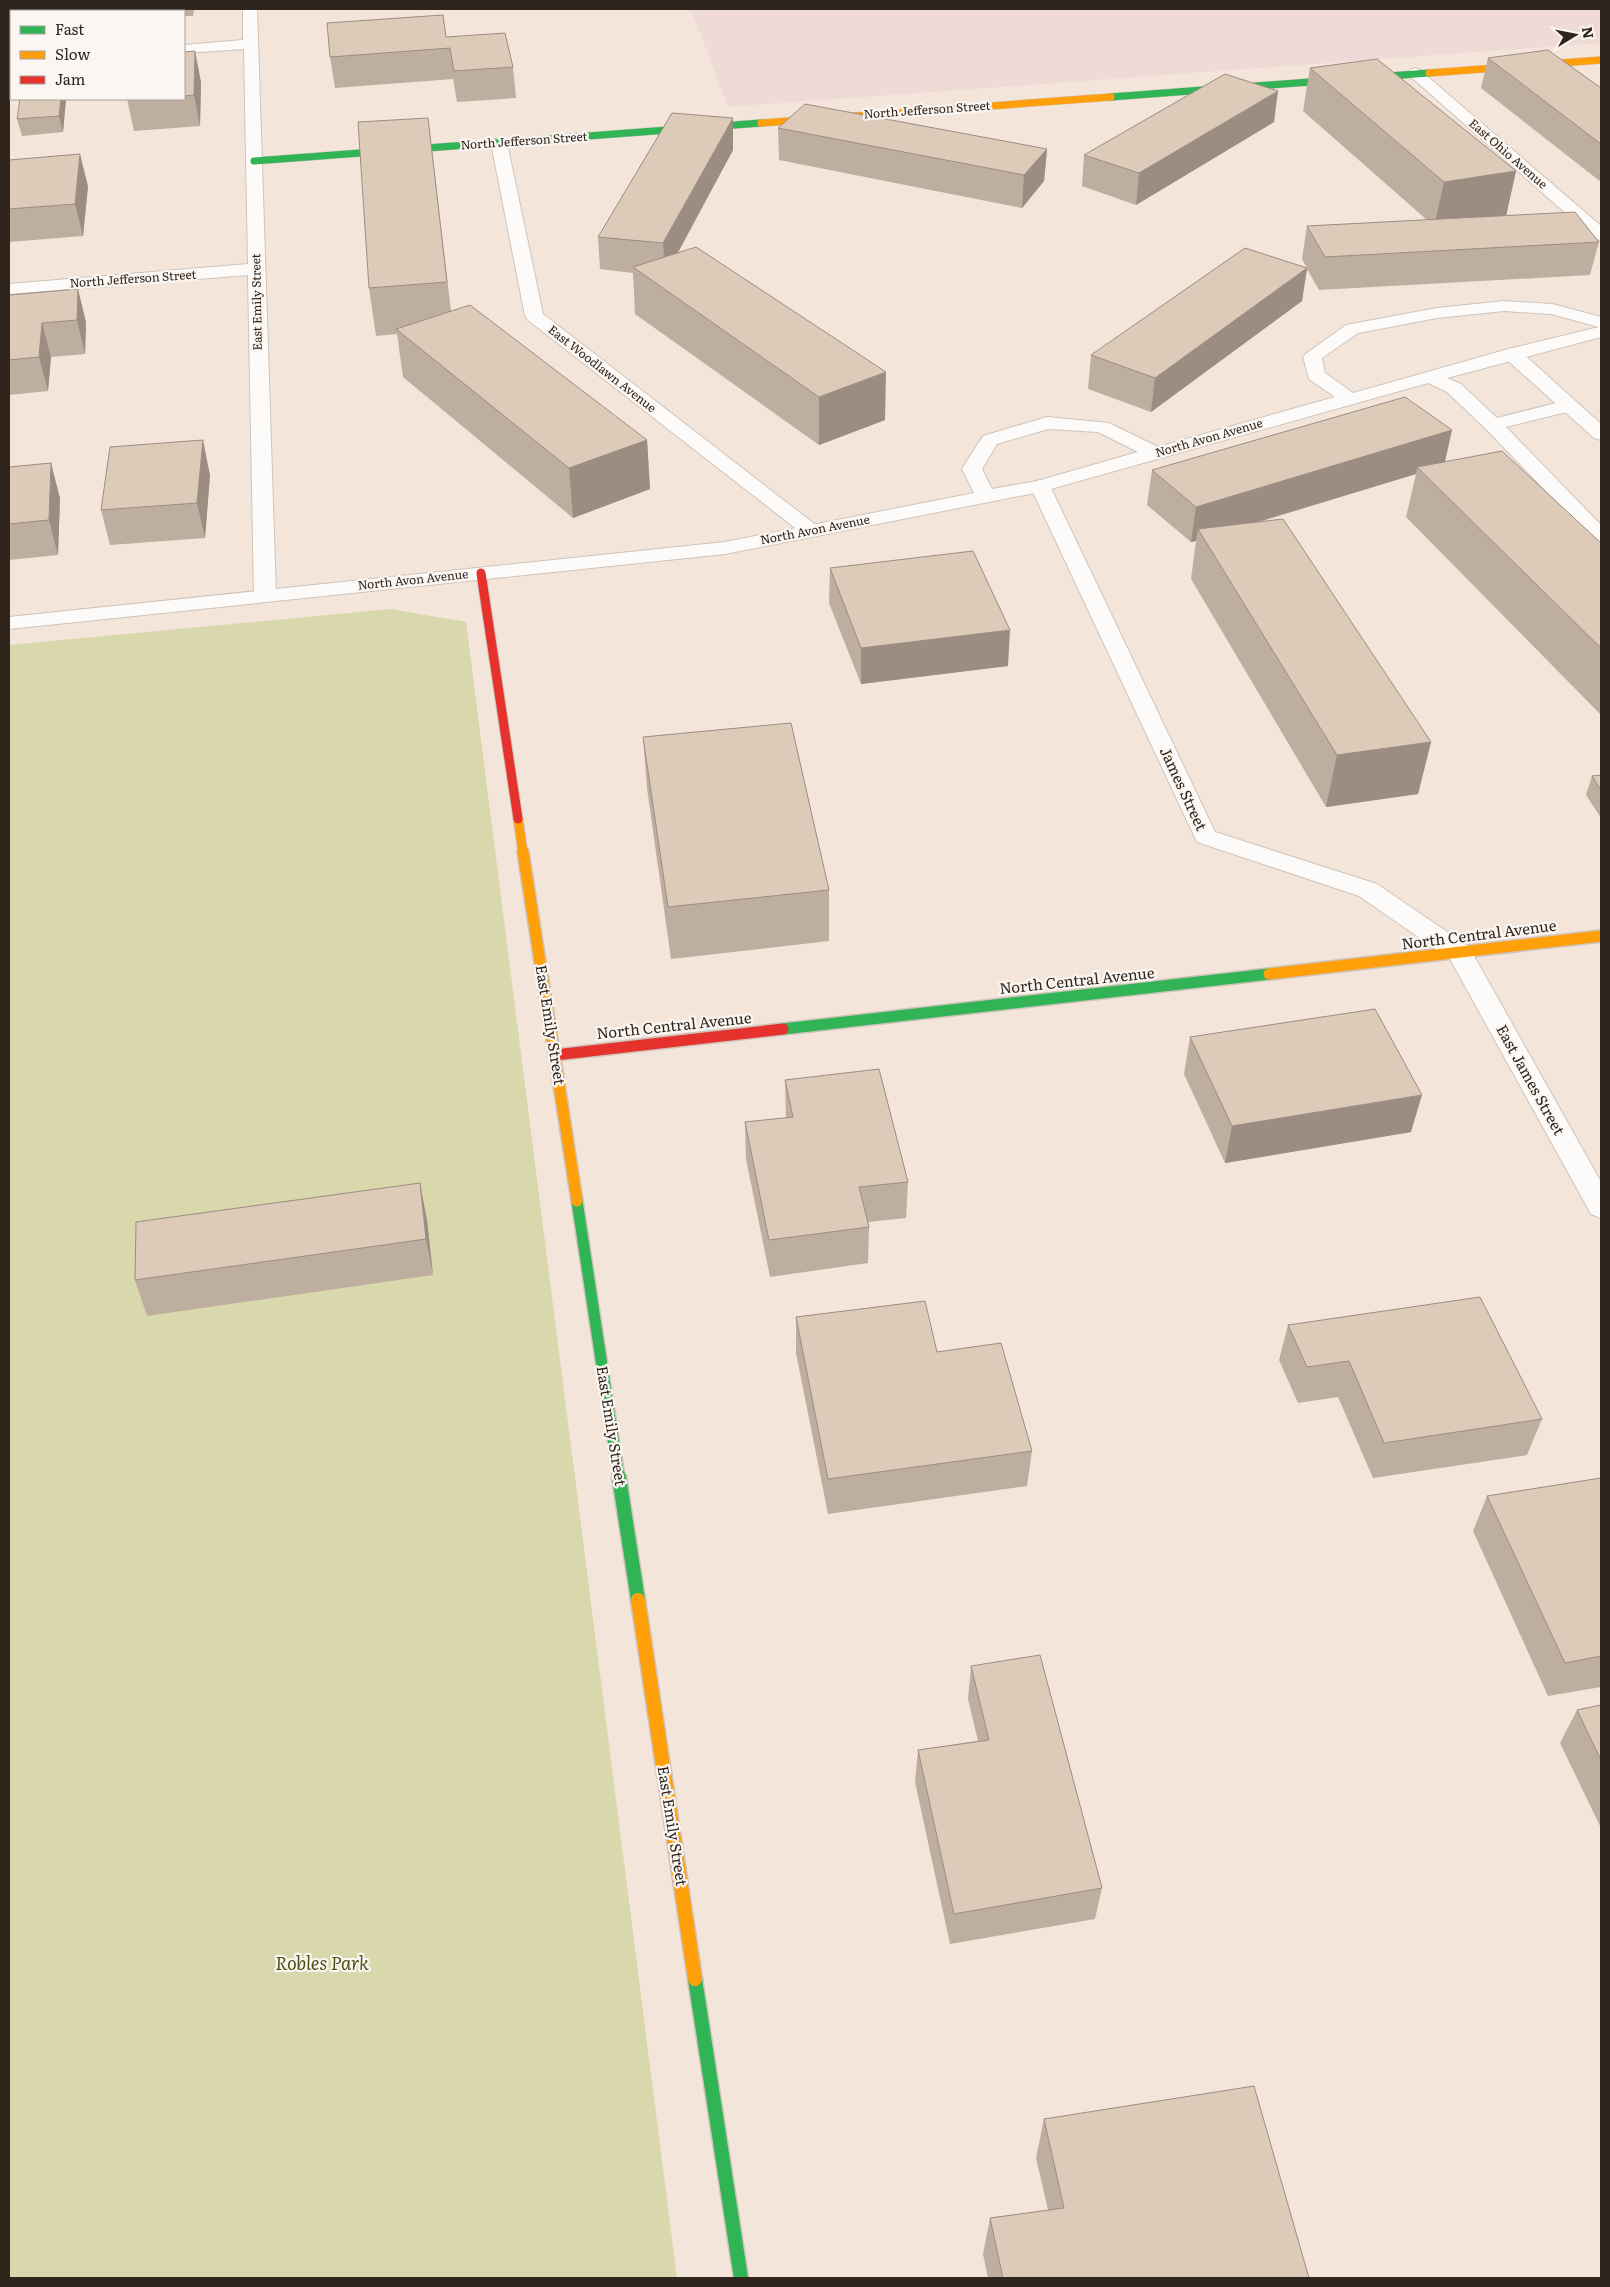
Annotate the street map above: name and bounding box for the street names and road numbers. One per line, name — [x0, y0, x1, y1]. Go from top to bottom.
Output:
street label: North Jefferson Street — [863, 96, 991, 122]
street label: East Ohio Avenue — [1465, 114, 1552, 193]
street label: North Jefferson Street — [460, 127, 588, 153]
street label: East Emily Street — [246, 253, 266, 351]
street label: North Jefferson Street — [69, 265, 197, 291]
street label: East Woodlawn Avenue — [545, 320, 660, 416]
street label: North Avon Avenue — [1153, 413, 1265, 461]
street label: North Avon Avenue — [759, 510, 871, 548]
street label: North Avon Avenue — [357, 564, 469, 594]
street label: James Street — [1155, 743, 1214, 834]
street label: North Central Avenue — [1400, 913, 1558, 954]
street label: North Central Avenue — [998, 960, 1156, 999]
street label: East Emily Street — [531, 963, 572, 1087]
street label: North Central Avenue — [595, 1005, 753, 1044]
street label: East James Street — [1491, 1020, 1571, 1139]
street label: East Emily Street — [592, 1364, 633, 1488]
street label: East Emily Street — [653, 1764, 694, 1888]

